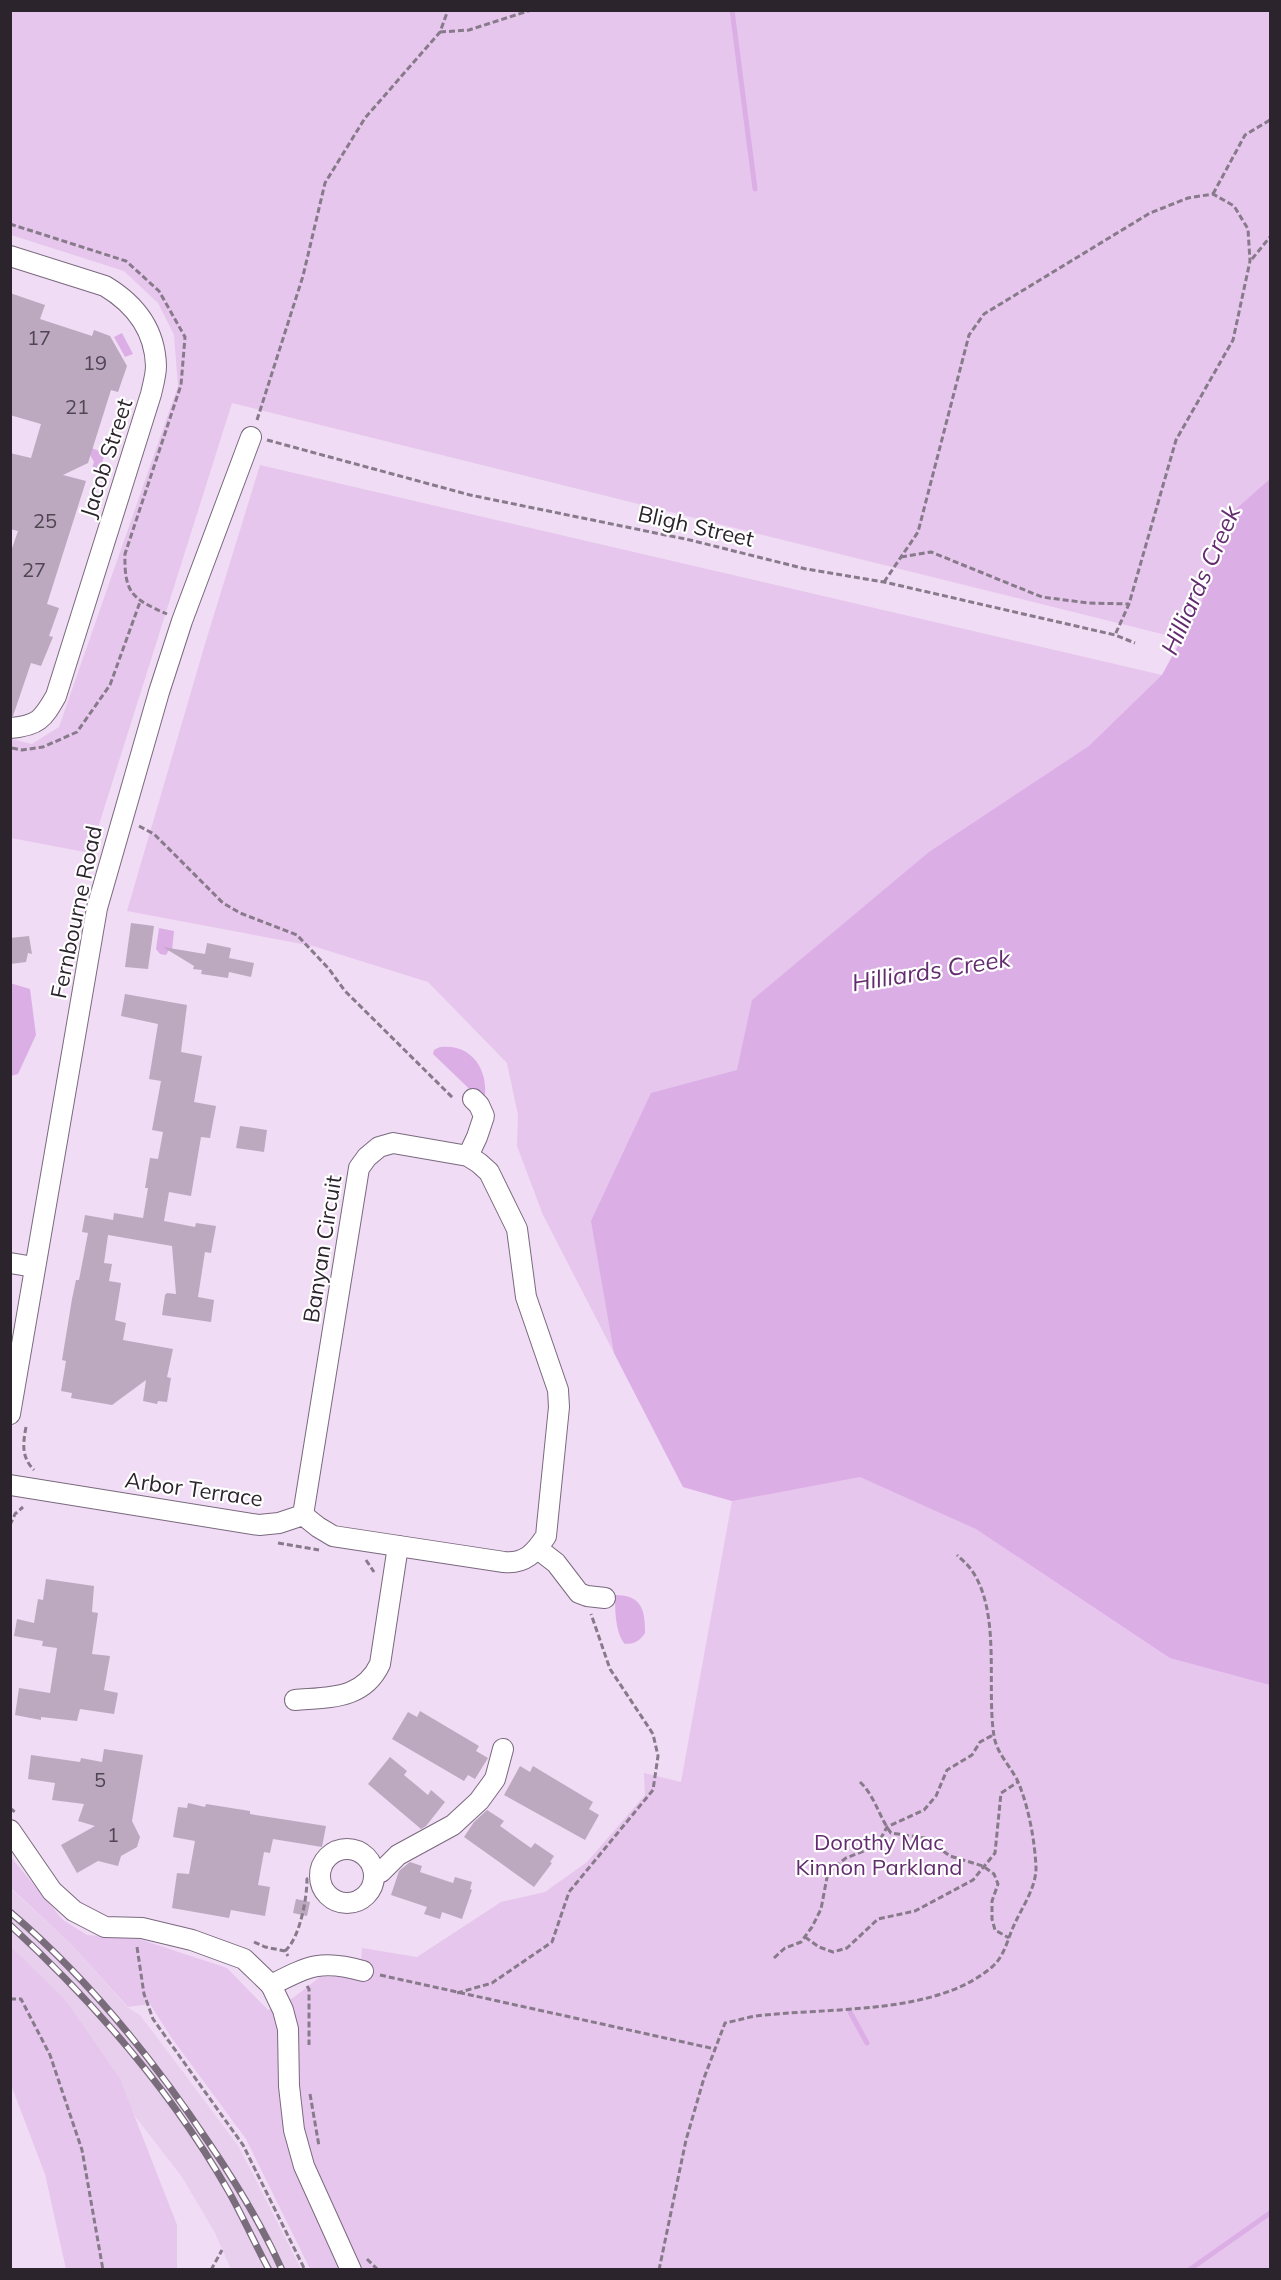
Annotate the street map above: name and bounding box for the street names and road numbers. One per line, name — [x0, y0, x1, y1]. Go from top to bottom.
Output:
street label: Jacob Street — [74, 395, 138, 521]
street label: Bligh Street — [635, 499, 757, 553]
street label: Fernbourne Road — [44, 823, 108, 1001]
street label: Banyan Circuit — [297, 1173, 348, 1325]
street label: Arbor Terrace — [123, 1465, 265, 1513]

